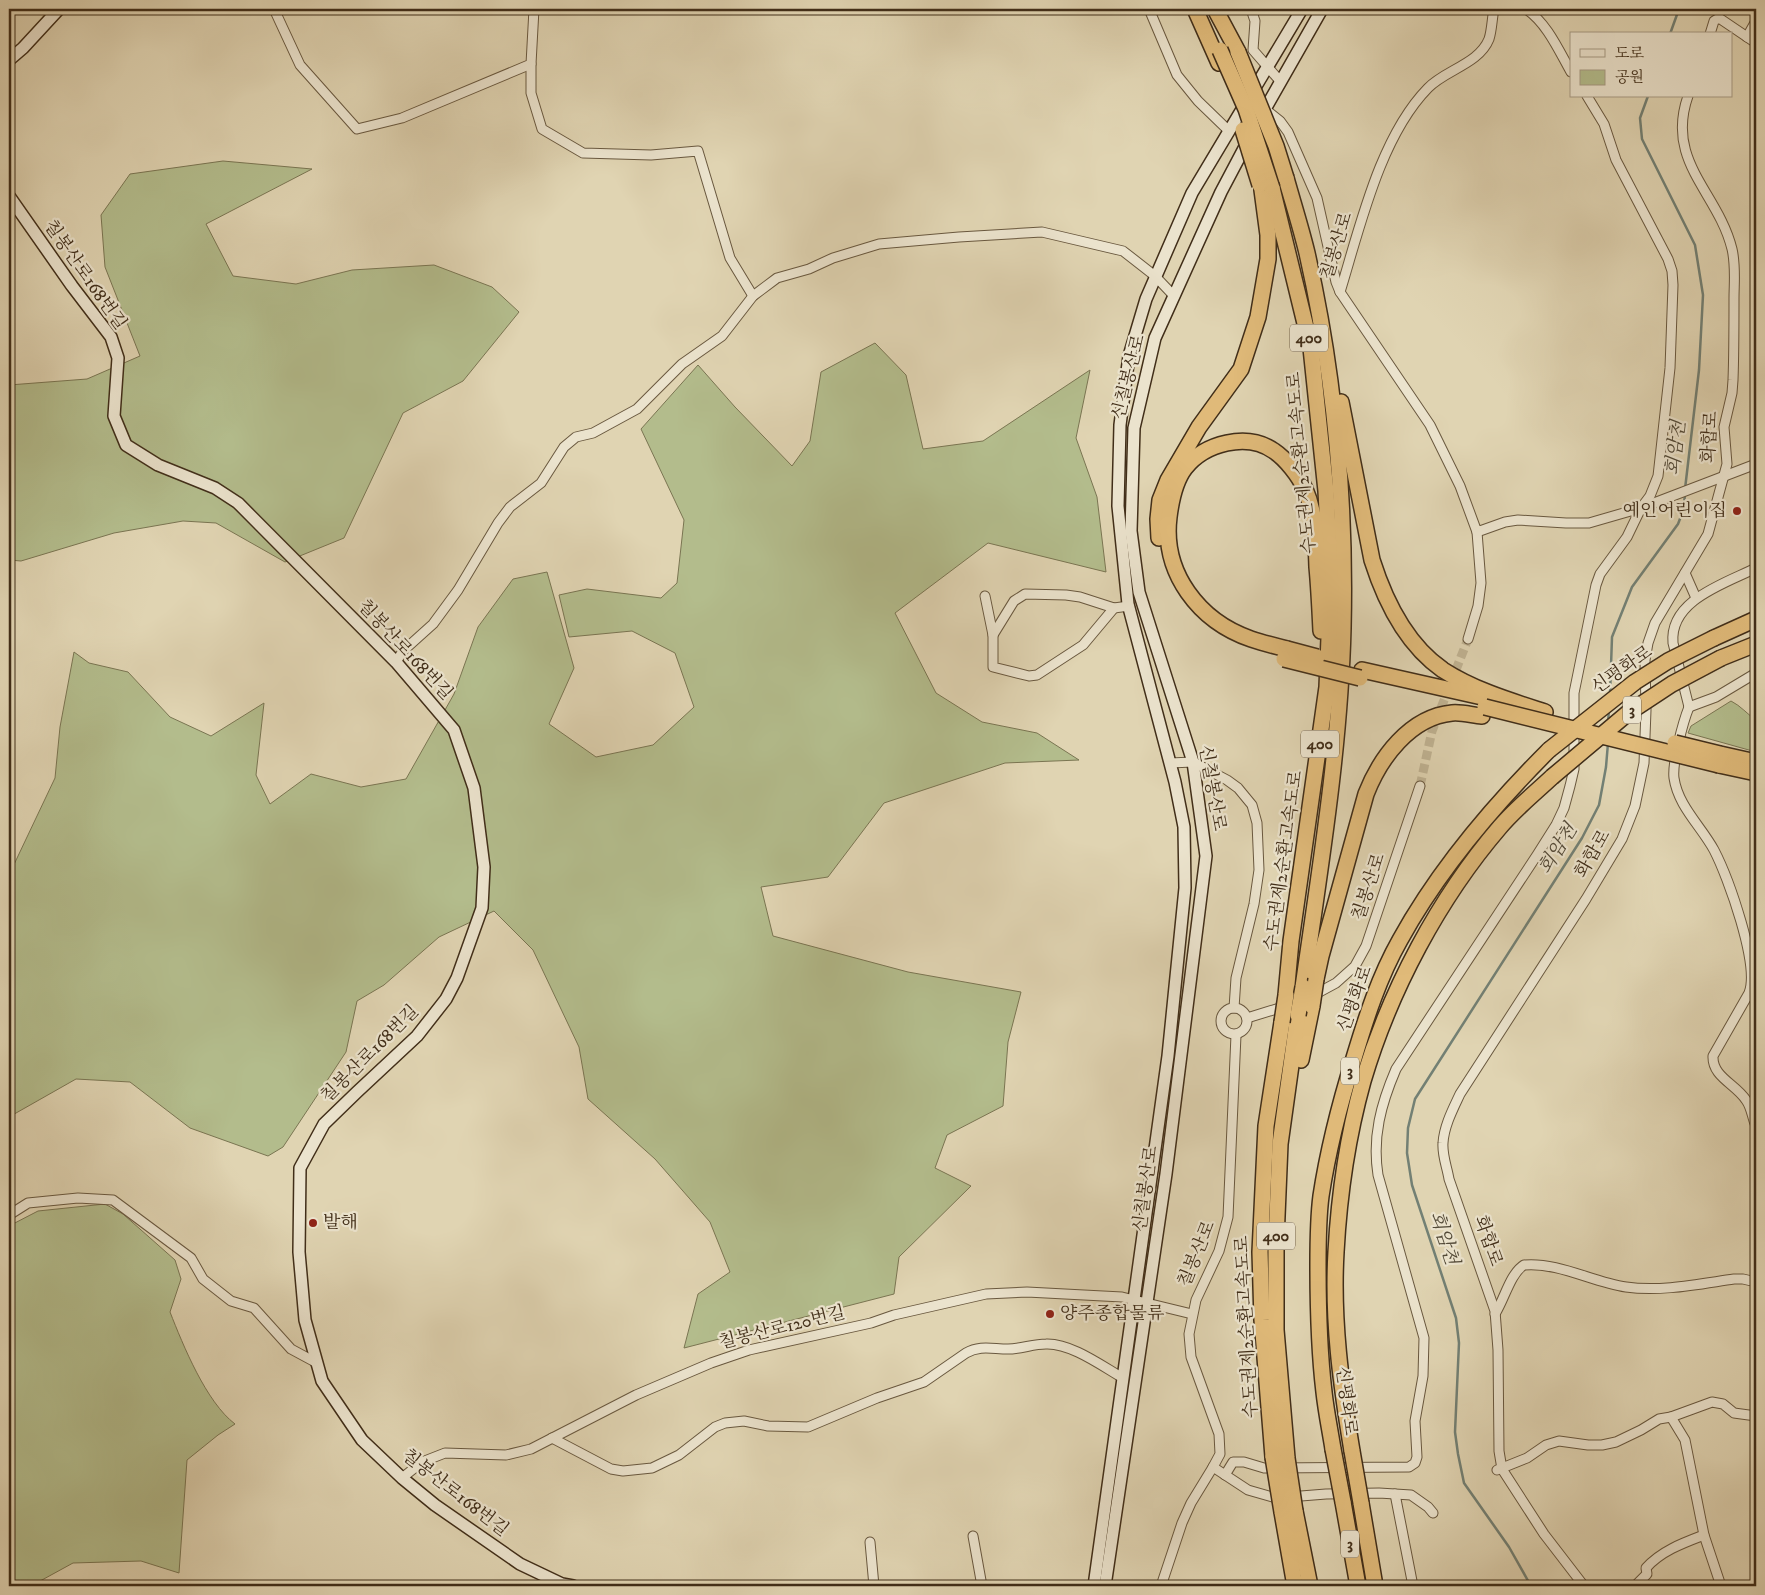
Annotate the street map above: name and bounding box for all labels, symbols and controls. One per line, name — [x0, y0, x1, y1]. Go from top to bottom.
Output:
legend — [1570, 32, 1732, 98]
text: 도로 — [1615, 44, 1644, 63]
text: 공원 — [1615, 68, 1644, 87]
street label: 칠봉산로 — [1316, 210, 1358, 282]
street label: 칠봉산로168번길 — [39, 216, 131, 334]
road number: 400 — [1290, 324, 1328, 352]
street label: 신칠봉산로 — [1108, 332, 1150, 422]
street label: 수도권제2순환고속도로 — [1283, 371, 1321, 555]
street label: 화합로 — [1697, 410, 1723, 464]
water label: 회암천 — [1661, 418, 1691, 477]
place label: 예인어린이집 — [1623, 500, 1727, 522]
marker: 예인어린이집 — [1731, 505, 1743, 517]
street label: 칠봉산로168번길 — [353, 595, 457, 705]
street label: 신평화로 — [1587, 641, 1657, 699]
road number: 3 — [1623, 696, 1641, 724]
road number: 400 — [1301, 731, 1339, 758]
street label: 신칠봉산로 — [1194, 743, 1230, 833]
street label: 수도권제2순환고속도로 — [1260, 769, 1308, 953]
water label: 회암천 — [1534, 818, 1583, 878]
street label: 화합로 — [1570, 826, 1616, 882]
street label: 칠봉산로 — [1348, 851, 1390, 923]
street label: 신평화로 — [1333, 963, 1377, 1035]
street label: 칠봉산로168번길 — [317, 1001, 423, 1107]
road number: 3 — [1341, 1058, 1359, 1084]
street label: 신칠봉산로 — [1129, 1144, 1163, 1234]
water label: 회암천 — [1425, 1208, 1464, 1269]
place label: 발해 — [323, 1212, 358, 1234]
street label: 화합로 — [1469, 1213, 1507, 1269]
marker: 발해 — [307, 1217, 319, 1229]
street label: 칠봉산로 — [1174, 1218, 1220, 1290]
road number: 400 — [1257, 1222, 1295, 1250]
street label: 수도권제2순환고속도로 — [1231, 1235, 1263, 1419]
street label: 칠봉산로120번길 — [717, 1302, 847, 1354]
place label: 양주종합물류 — [1060, 1303, 1164, 1325]
marker: 양주종합물류 — [1044, 1308, 1056, 1320]
street label: 신평화로 — [1331, 1365, 1361, 1437]
street label: 칠봉산로168번길 — [397, 1445, 513, 1541]
road number: 3 — [1341, 1530, 1359, 1558]

